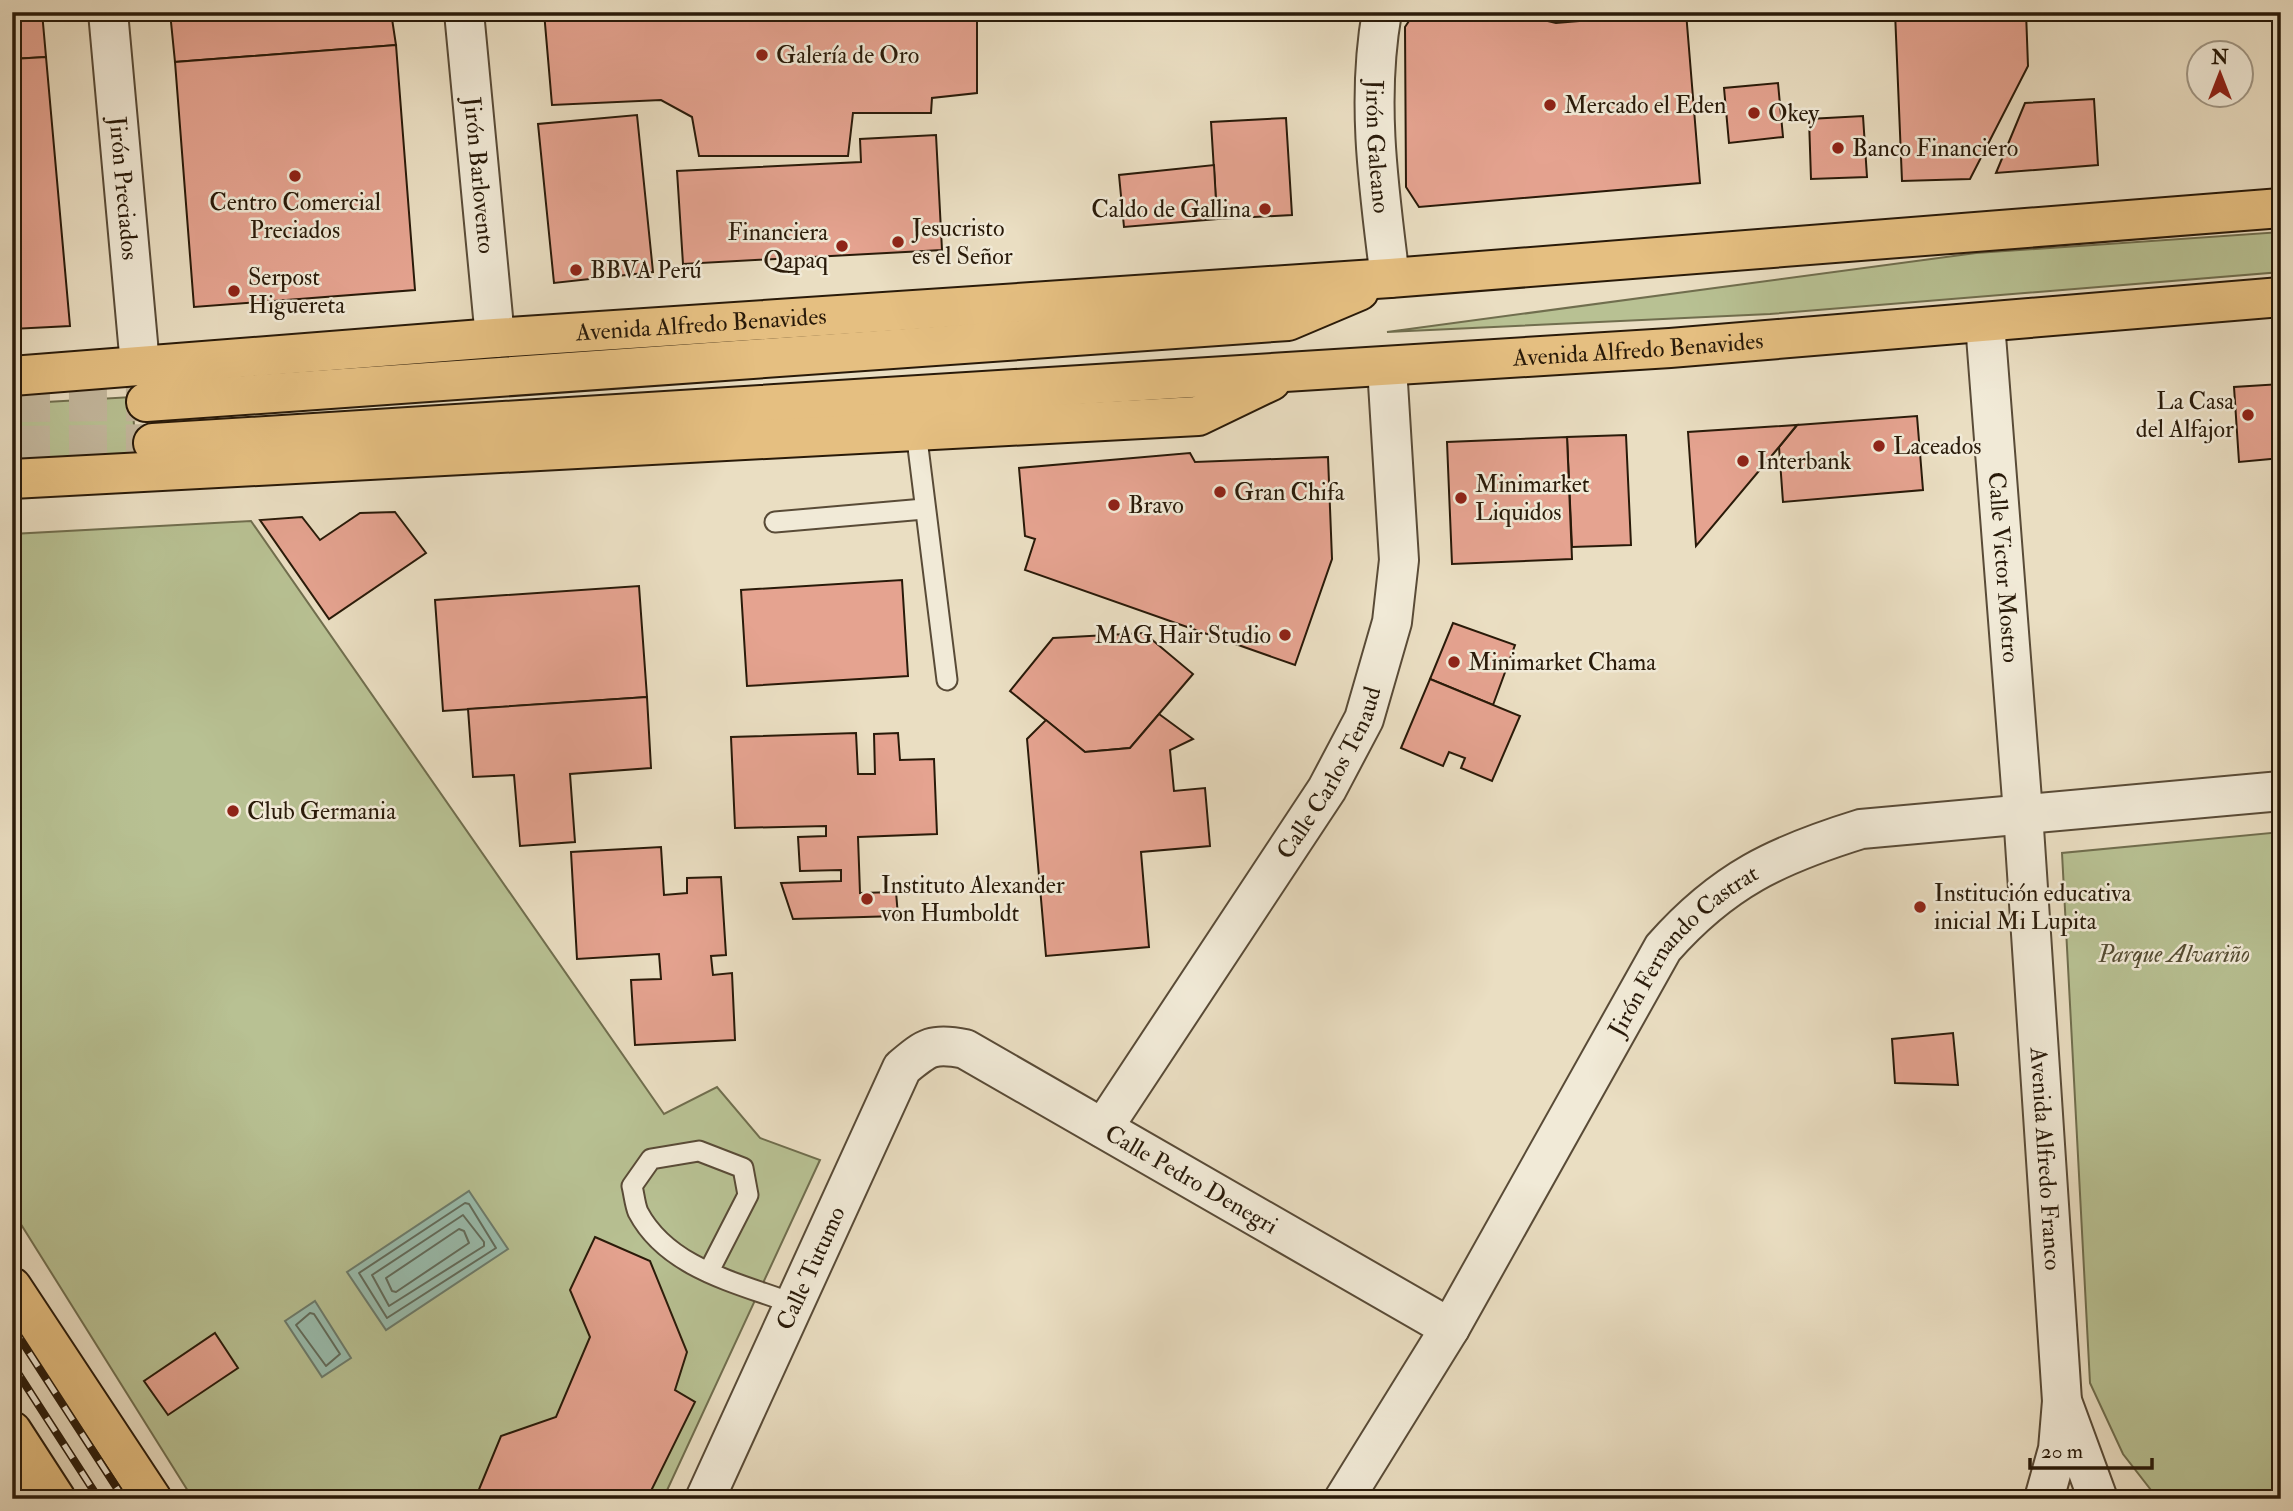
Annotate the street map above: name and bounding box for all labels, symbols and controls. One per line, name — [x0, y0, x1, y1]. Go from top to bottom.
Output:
north arrow — [2184, 38, 2254, 108]
place label: Galería de Oro — [776, 40, 919, 71]
text: N — [2210, 46, 2229, 70]
marker: Galería de Oro — [754, 47, 770, 63]
street label: Jirón Galeano — [1359, 78, 1397, 215]
place label: Mercado el Eden — [1564, 90, 1726, 121]
street label: Jirón Barlovento — [457, 94, 502, 255]
marker: Mercado el Eden — [1542, 97, 1558, 113]
place label: Okey — [1768, 98, 1820, 129]
marker: Okey — [1746, 105, 1762, 121]
street label: Jirón Preciados — [102, 114, 146, 261]
place label: Banco Financiero — [1852, 133, 2018, 164]
marker: Banco Financiero — [1830, 140, 1846, 156]
marker: Centro Comercial Preciados — [287, 168, 303, 184]
place label: Centro Comercial Preciados — [209, 187, 381, 246]
place label: Caldo de Gallina — [1091, 194, 1252, 225]
marker: Caldo de Gallina — [1257, 201, 1273, 217]
place label: Jesucristo es el Señor — [911, 213, 1013, 272]
place label: Financiera Qapaq — [727, 217, 829, 276]
marker: Jesucristo es el Señor — [890, 234, 906, 250]
marker: Financiera Qapaq — [834, 238, 850, 254]
place label: BBVA Perú — [590, 255, 702, 286]
place label: Serpost Higuereta — [248, 262, 346, 321]
marker: BBVA Perú — [568, 262, 584, 278]
marker: Serpost Higuereta — [226, 283, 242, 299]
street label: Avenida Alfredo Benavides — [574, 300, 827, 348]
street label: Avenida Alfredo Benavides — [1511, 325, 1765, 373]
place label: La Casa del Alfajor — [2136, 386, 2235, 445]
marker: La Casa del Alfajor — [2240, 407, 2256, 423]
place label: Laceados — [1893, 431, 1981, 462]
marker: Laceados — [1871, 438, 1887, 454]
place label: Interbank — [1757, 446, 1852, 477]
marker: Interbank — [1735, 453, 1751, 469]
place label: Minimarket Liquidos — [1475, 469, 1590, 528]
street label: Calle Victor Mostro — [1981, 471, 2027, 664]
place label: Gran Chifa — [1234, 477, 1346, 508]
marker: Gran Chifa — [1212, 484, 1228, 500]
place label: Bravo — [1128, 490, 1184, 521]
marker: Minimarket Liquidos — [1453, 490, 1469, 506]
marker: Bravo — [1106, 497, 1122, 513]
place label: MAG Hair Studio — [1095, 620, 1271, 651]
marker: MAG Hair Studio — [1277, 627, 1293, 643]
place label: Minimarket Chama — [1468, 647, 1657, 678]
marker: Minimarket Chama — [1446, 654, 1462, 670]
street label: Calle Carlos Tenaud — [1269, 683, 1388, 865]
place label: Club Germania — [247, 796, 397, 827]
marker: Club Germania — [225, 803, 241, 819]
street label: Jirón Fernando Castrat — [1601, 857, 1764, 1043]
place label: Instituto Alexander von Humboldt — [880, 870, 1065, 929]
place label: Institución educativa inicial Mi Lupita — [1934, 878, 2133, 937]
marker: Instituto Alexander von Humboldt — [859, 891, 875, 907]
marker: Institución educativa inicial Mi Lupita — [1912, 899, 1928, 915]
park label: Parque Alvariño — [2097, 939, 2250, 970]
street label: Avenida Alfredo Franco — [2023, 1045, 2069, 1271]
street label: Calle Pedro Denegri — [1099, 1117, 1284, 1241]
street label: Calle Tutumo — [769, 1201, 852, 1335]
scale bar — [2030, 1427, 2153, 1471]
text: 20 m — [2041, 1438, 2083, 1465]

